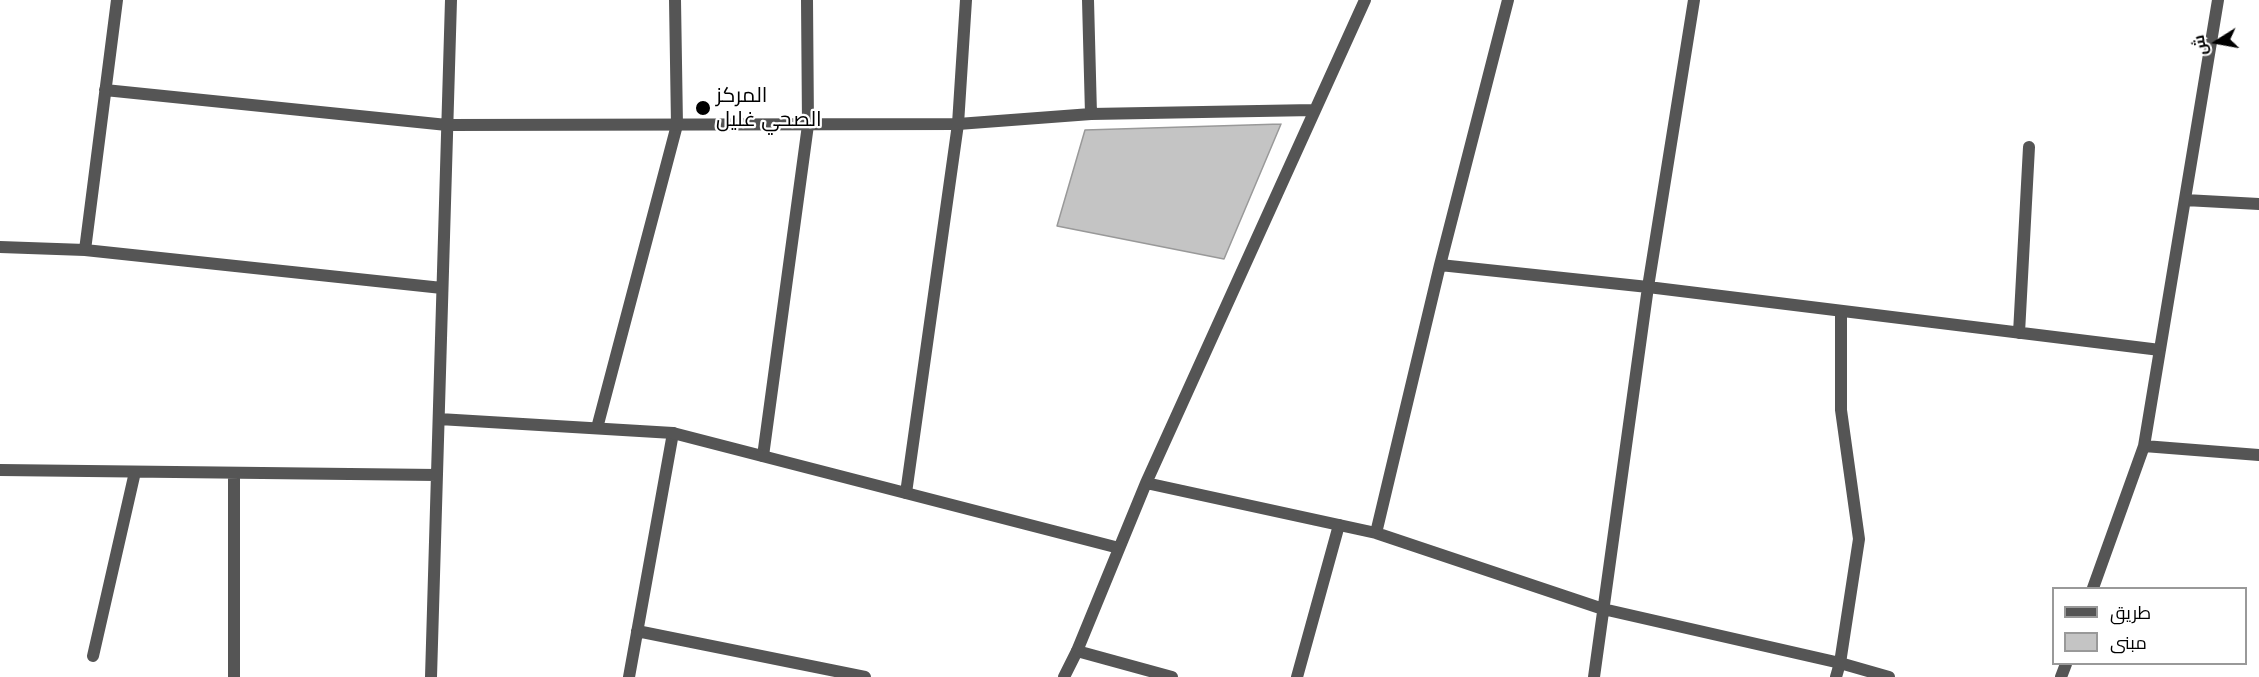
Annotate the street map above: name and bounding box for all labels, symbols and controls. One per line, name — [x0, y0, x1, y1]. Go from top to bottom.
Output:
north arrow — [2187, 12, 2247, 72]
text: ش — [2187, 33, 2212, 58]
place label: المركز الصحي غليل — [716, 83, 822, 133]
marker: المركز الصحي غليل — [694, 99, 712, 117]
legend — [2052, 587, 2247, 665]
text: طريق — [2110, 600, 2151, 624]
text: مبنى — [2110, 630, 2147, 654]

